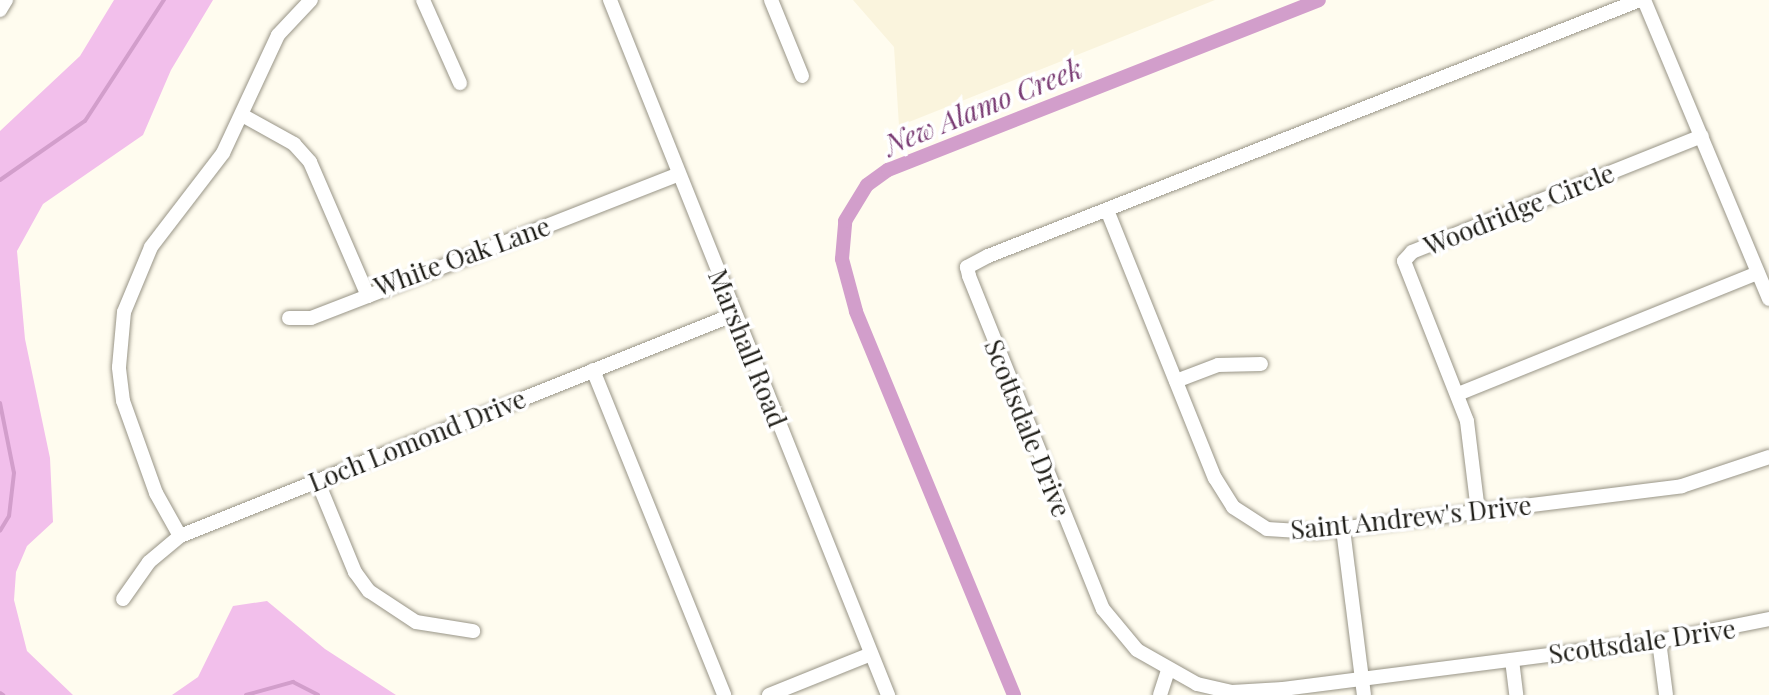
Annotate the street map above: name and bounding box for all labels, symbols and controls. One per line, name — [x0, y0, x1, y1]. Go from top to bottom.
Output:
water label: New Alamo Creek — [879, 51, 1087, 161]
street label: Woodridge Circle — [1419, 157, 1619, 261]
street label: White Oak Lane — [370, 210, 554, 302]
street label: Marshall Road — [702, 265, 794, 431]
street label: Scottsdale Drive — [978, 335, 1078, 521]
street label: Loch Lomond Drive — [304, 382, 530, 498]
street label: Saint Andrew's Drive — [1288, 489, 1534, 545]
street label: Scottsdale Drive — [1547, 612, 1737, 670]

